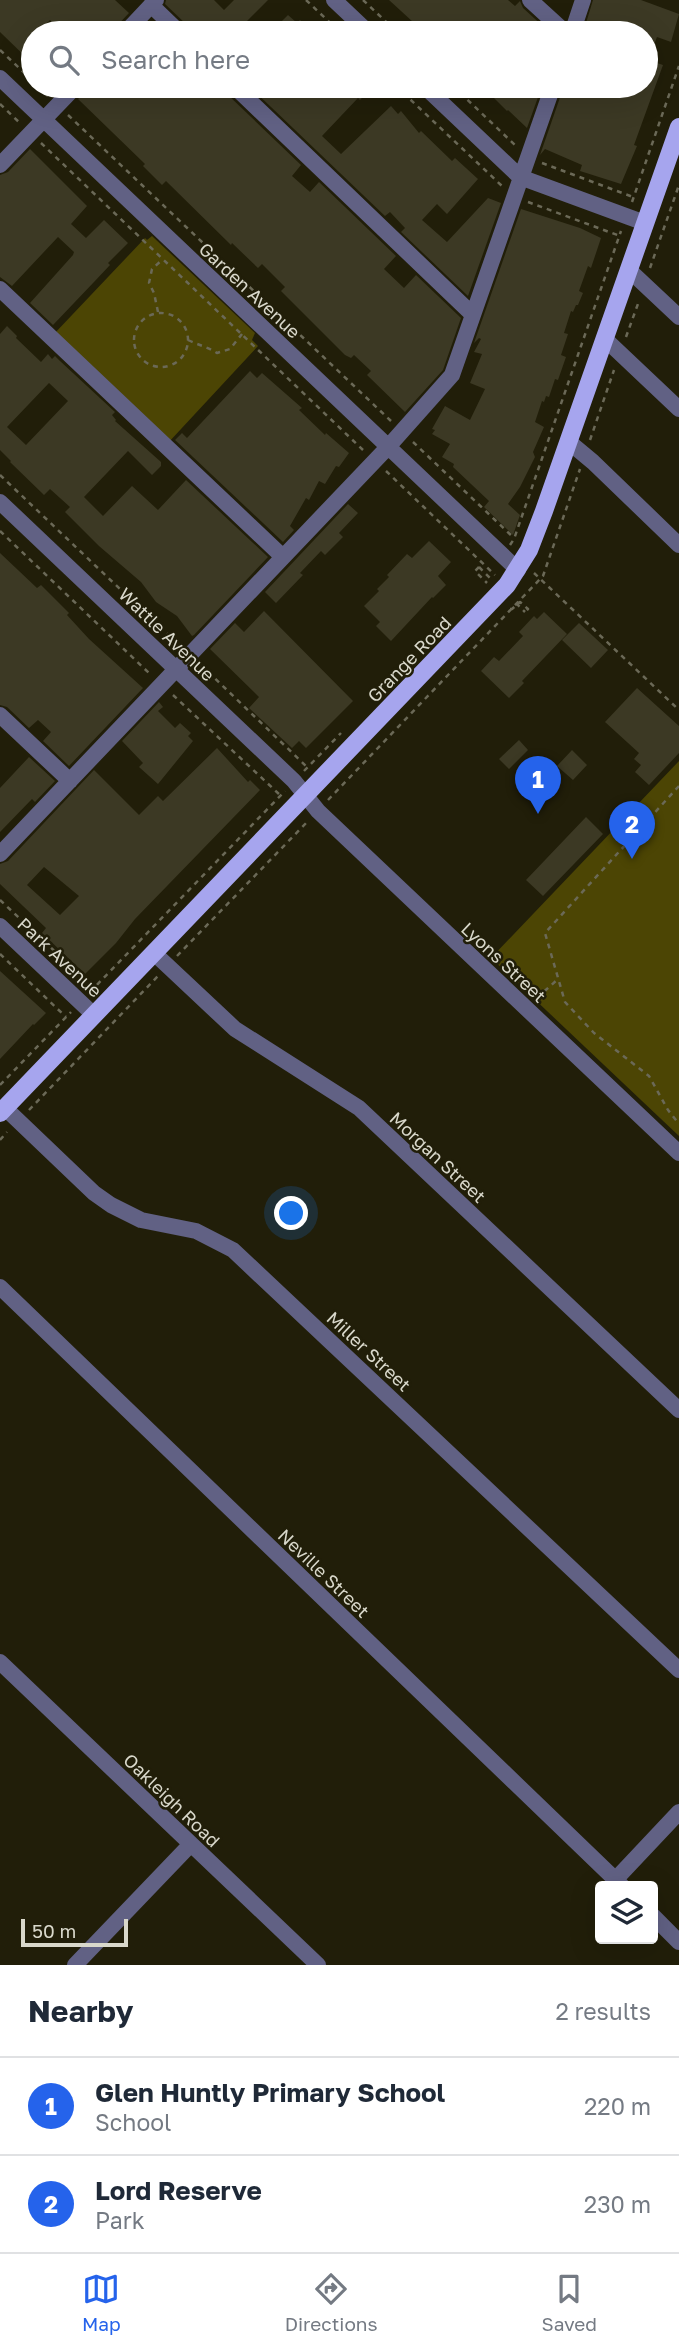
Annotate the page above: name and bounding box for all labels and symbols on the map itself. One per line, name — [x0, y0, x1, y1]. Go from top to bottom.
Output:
street label: Garden Avenue — [195, 238, 305, 342]
street label: Wattle Avenue — [114, 583, 220, 685]
street label: Grange Road — [363, 611, 455, 707]
pin: 1 — [515, 756, 561, 814]
pin: 2 — [609, 801, 655, 859]
street label: Park Avenue — [13, 912, 107, 1002]
street label: Lyons Street — [457, 917, 551, 1007]
street label: Morgan Street — [385, 1107, 491, 1207]
your location — [274, 1196, 308, 1230]
street label: Miller Street — [322, 1307, 416, 1395]
street label: Neville Street — [274, 1524, 374, 1622]
street label: Oakleigh Road — [119, 1749, 225, 1851]
scale bar — [21, 1916, 128, 1948]

